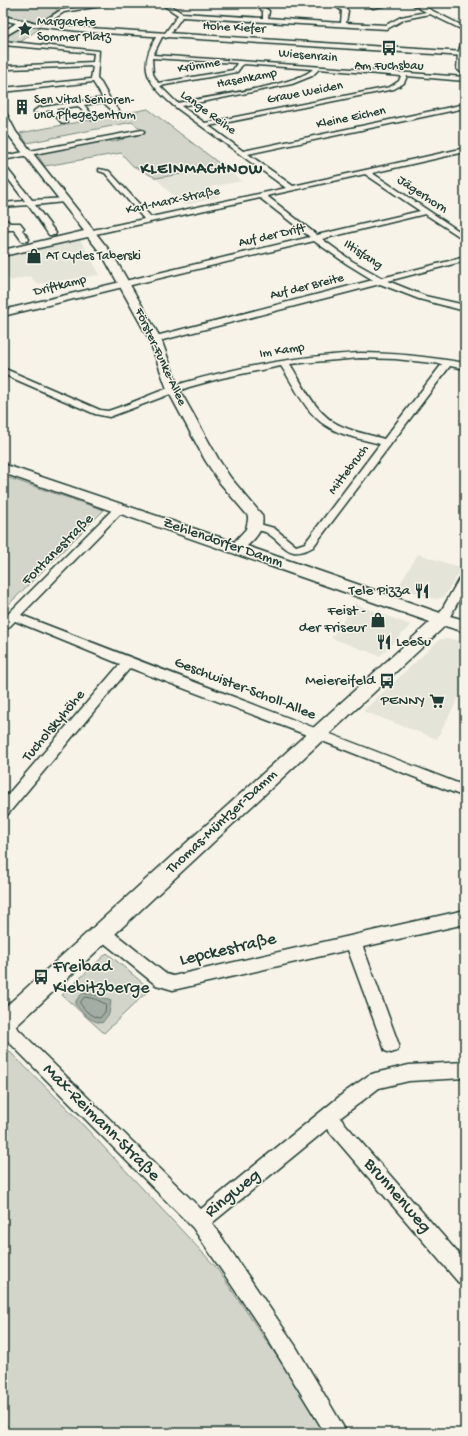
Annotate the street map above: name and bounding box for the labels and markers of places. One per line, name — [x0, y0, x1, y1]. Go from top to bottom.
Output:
place label: Margarete Sommer Platz — [37, 15, 112, 45]
place icon: Margarete Sommer Platz — [16, 20, 34, 38]
bus stop icon: Am Fuchsbau — [380, 39, 398, 57]
place label: Am Fuchsbau — [354, 59, 424, 74]
place label: Sen Vital Senioren- und Pflegezentrum — [34, 93, 136, 123]
building icon: Sen Vital Senioren- und Pflegezentrum — [13, 98, 31, 116]
shop icon: AT Cycles Taberski — [25, 247, 43, 265]
place label: AT Cycles Taberski — [46, 249, 141, 264]
place label: Tele Pizza — [348, 582, 411, 600]
restaurant icon: Tele Pizza — [413, 582, 431, 600]
place label: Feist - der Friseur — [299, 602, 368, 637]
shop icon: Feist - der Friseur — [369, 611, 387, 629]
restaurant icon: LeeSu — [375, 633, 393, 651]
place label: LeeSu — [396, 633, 431, 651]
place label: Meiereifeld — [305, 672, 376, 690]
bus stop icon: Meiereifeld — [378, 672, 396, 690]
place label: PENNY — [380, 692, 425, 710]
supermarket icon: PENNY — [428, 692, 446, 710]
place label: Freibad Kiebitzberge — [52, 957, 150, 999]
bus stop icon: Freibad Kiebitzberge — [32, 968, 50, 986]

